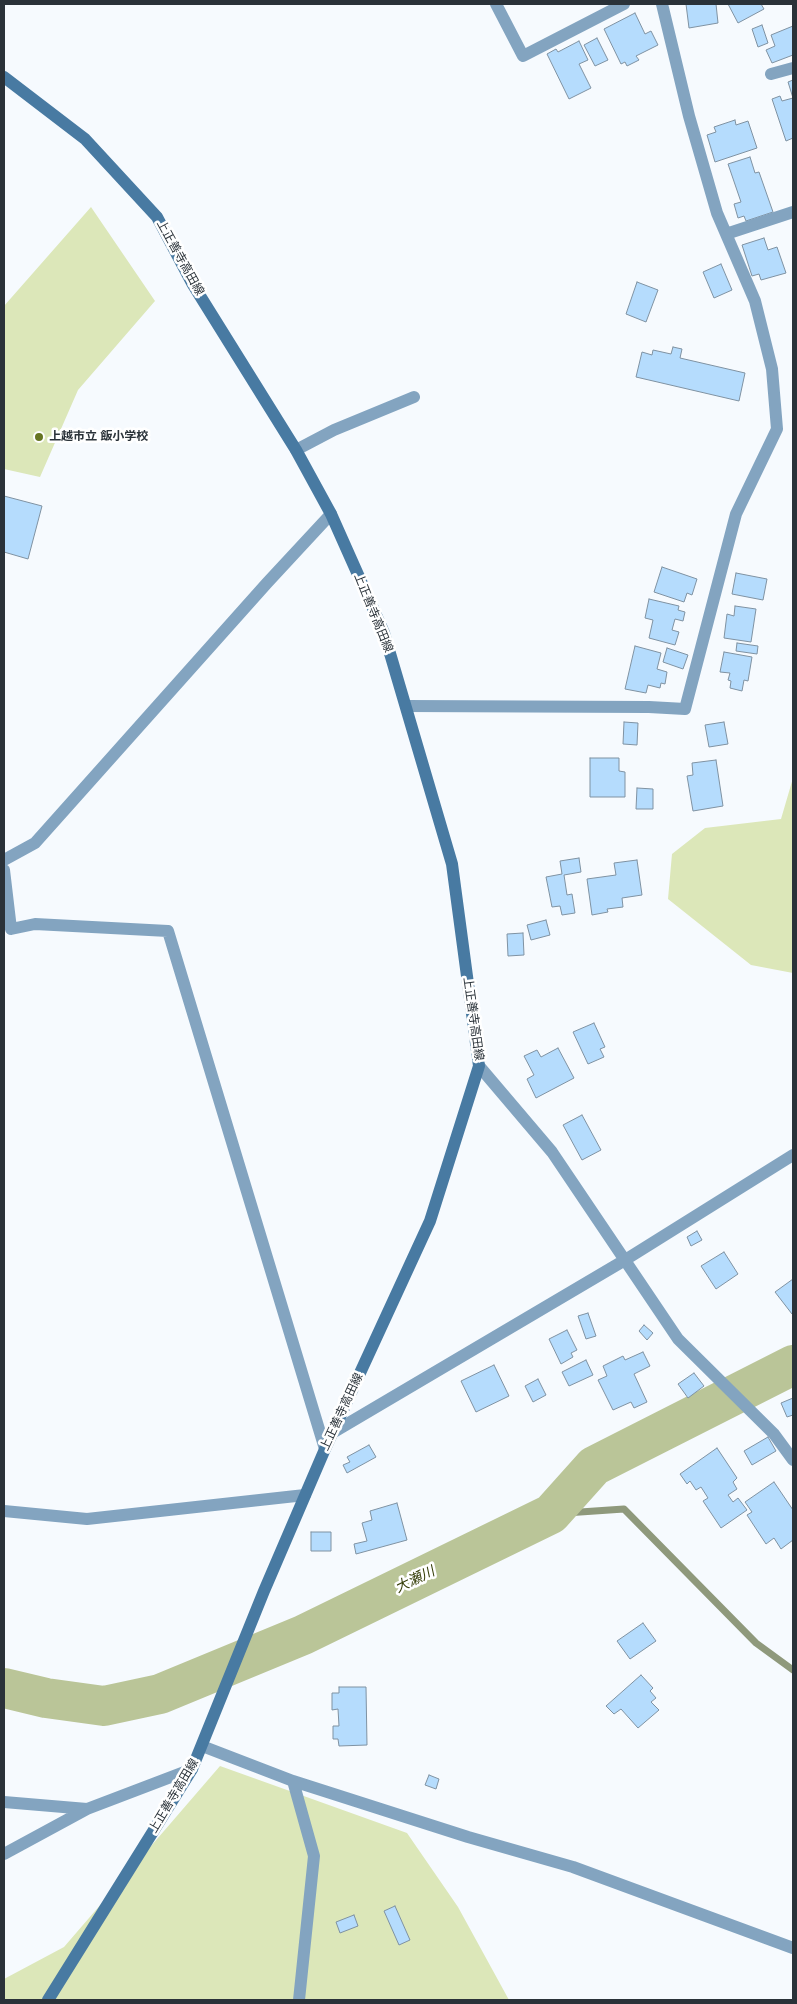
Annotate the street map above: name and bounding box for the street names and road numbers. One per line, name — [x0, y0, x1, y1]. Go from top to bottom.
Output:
street label: 上正善寺高田線 — [153, 218, 207, 298]
street label: 上正善寺高田線 — [351, 571, 395, 655]
street label: 上正善寺高田線 — [460, 976, 486, 1062]
street label: 上正善寺高田線 — [318, 1371, 366, 1453]
street label: 上正善寺高田線 — [146, 1756, 202, 1836]

